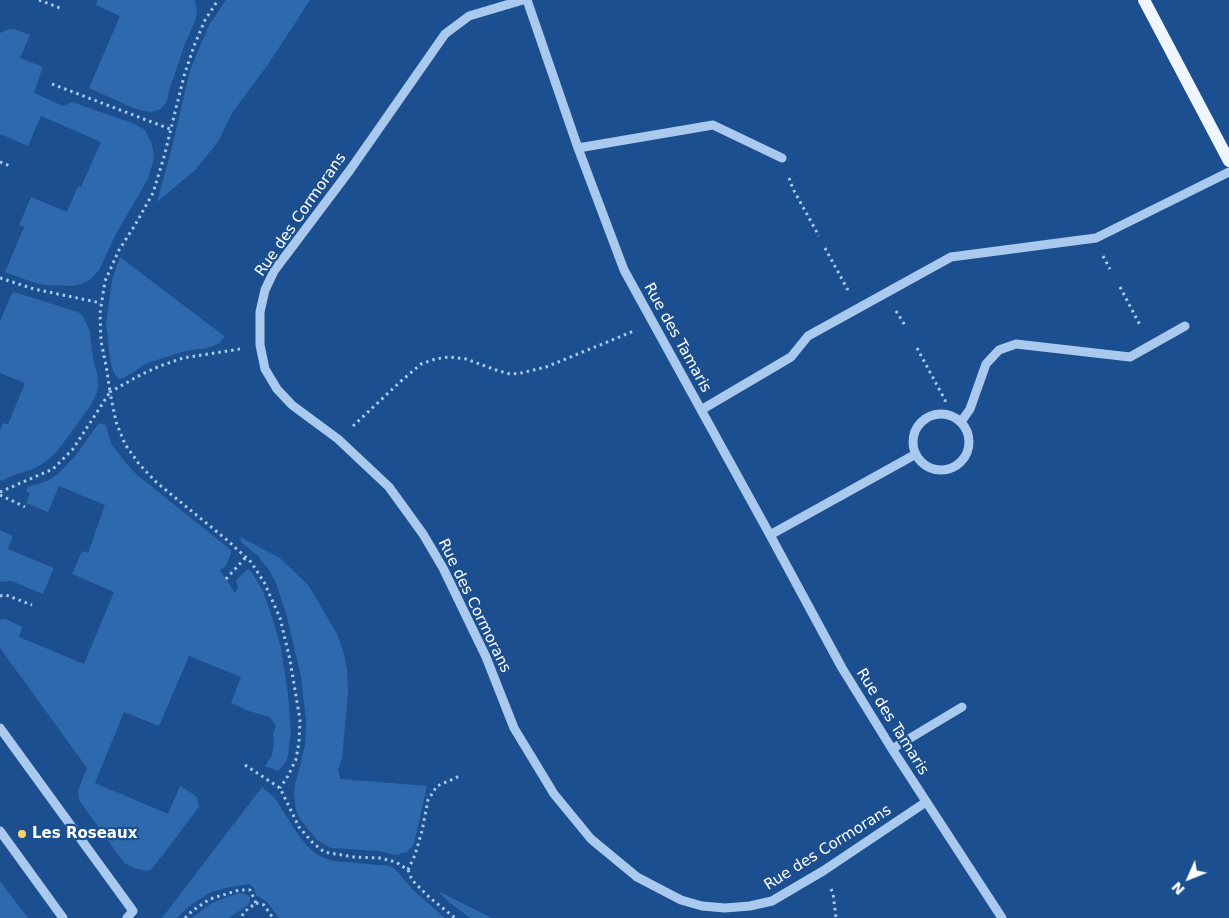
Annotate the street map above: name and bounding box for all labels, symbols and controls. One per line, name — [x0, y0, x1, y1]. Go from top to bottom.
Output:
street label: Rue des Cormorans — [252, 150, 350, 280]
street label: Rue des Tamaris — [639, 280, 715, 396]
street label: Rue des Cormorans — [434, 536, 514, 676]
street label: Rue des Tamaris — [852, 665, 932, 779]
street label: Rue des Cormorans — [761, 802, 895, 894]
place label: Les Roseaux — [32, 825, 137, 843]
marker: Les Roseaux — [16, 828, 28, 840]
north arrow — [1164, 853, 1214, 903]
text: N — [1168, 879, 1188, 898]

